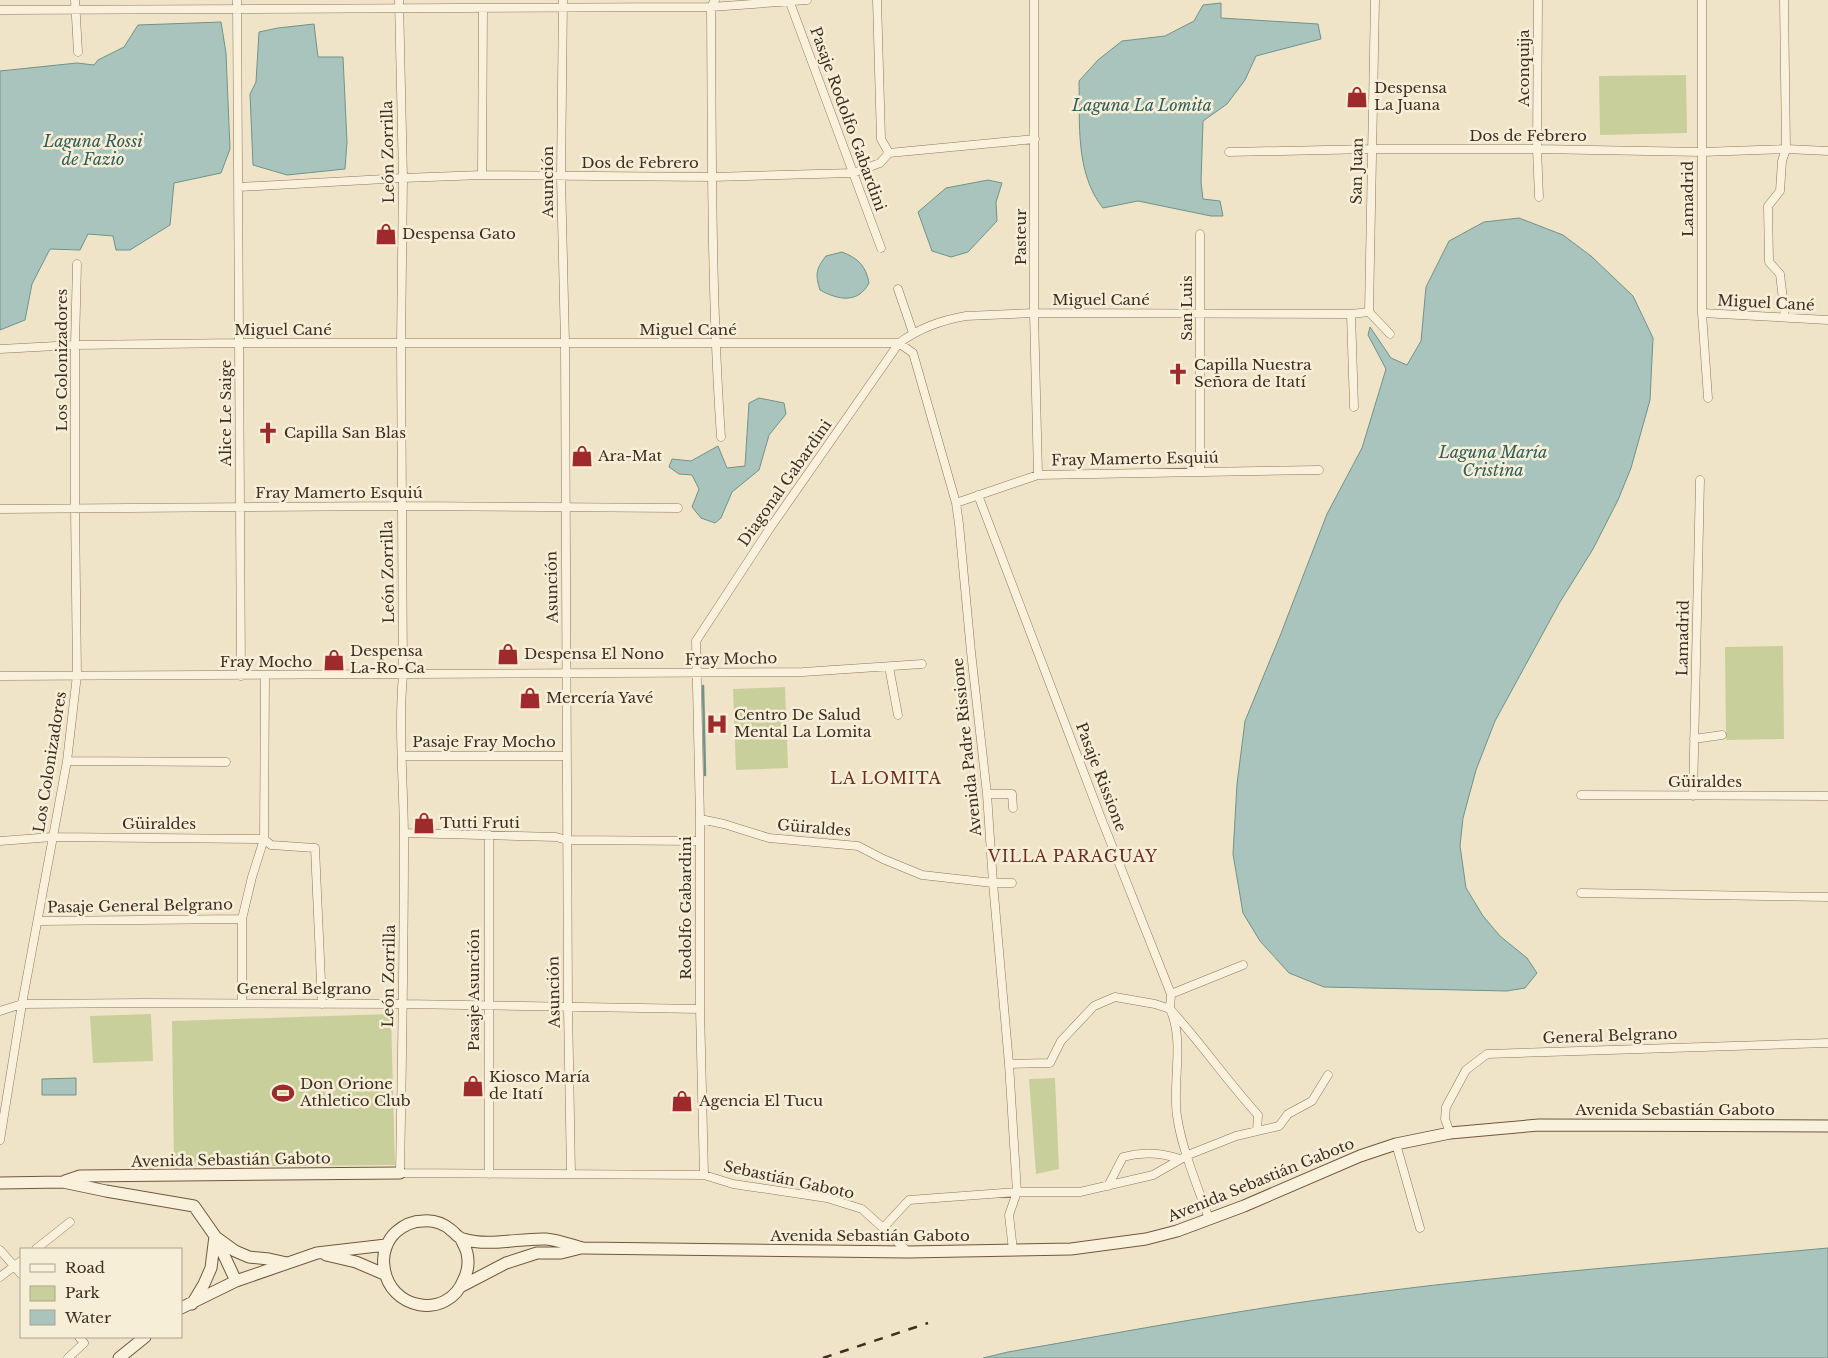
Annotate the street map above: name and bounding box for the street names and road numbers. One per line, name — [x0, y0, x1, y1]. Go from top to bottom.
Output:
street label: Pasaje Rodolfo Gabardini — [806, 24, 891, 214]
street label: Aconquija — [1514, 29, 1533, 108]
street label: León Zorrilla — [377, 100, 398, 204]
street label: Dos de Febrero — [1469, 126, 1587, 145]
street label: San Juan — [1346, 137, 1367, 205]
street label: Asunción — [538, 146, 557, 219]
street label: Dos de Febrero — [581, 153, 699, 172]
street label: Lamadrid — [1678, 161, 1697, 237]
street label: Pasteur — [1011, 208, 1030, 265]
street label: San Luis — [1177, 275, 1196, 341]
street label: Los Colonizadores — [52, 288, 71, 431]
street label: Miguel Cané — [1052, 290, 1150, 309]
street label: Miguel Cané — [1717, 290, 1815, 315]
street label: Miguel Cané — [234, 320, 332, 339]
street label: Miguel Cané — [639, 320, 737, 339]
street label: Alice Le Saige — [216, 360, 235, 467]
street label: Diagonal Gabardini — [734, 416, 836, 550]
street label: Fray Mamerto Esquiú — [1051, 448, 1219, 469]
street label: Fray Mamerto Esquiú — [255, 483, 423, 502]
street label: León Zorrilla — [377, 520, 398, 624]
street label: Asunción — [541, 551, 562, 624]
street label: Lamadrid — [1672, 600, 1693, 676]
street label: Fray Mocho — [685, 648, 778, 669]
street label: Fray Mocho — [220, 652, 312, 671]
street label: Avenida Padre Rissione — [948, 657, 985, 838]
street label: Los Colonizadores — [29, 690, 70, 834]
street label: Pasaje Rissione — [1072, 720, 1131, 834]
street label: Pasaje Fray Mocho — [412, 732, 556, 751]
street label: Güiraldes — [1668, 772, 1742, 791]
street label: Güiraldes — [122, 814, 196, 833]
street label: Güiraldes — [776, 815, 852, 840]
street label: Rodolfo Gabardini — [676, 836, 695, 980]
street label: Pasaje General Belgrano — [47, 894, 233, 917]
street label: León Zorrilla — [378, 924, 399, 1028]
street label: Pasaje Asunción — [464, 929, 483, 1051]
street label: Asunción — [543, 956, 564, 1029]
street label: General Belgrano — [237, 979, 372, 998]
street label: General Belgrano — [1542, 1024, 1678, 1047]
street label: Avenida Sebastián Gaboto — [1574, 1100, 1775, 1119]
street label: Avenida Sebastián Gaboto — [1164, 1133, 1357, 1226]
street label: Avenida Sebastián Gaboto — [130, 1148, 331, 1171]
street label: Sebastián Gaboto — [722, 1156, 857, 1203]
street label: Avenida Sebastián Gaboto — [769, 1226, 970, 1245]

